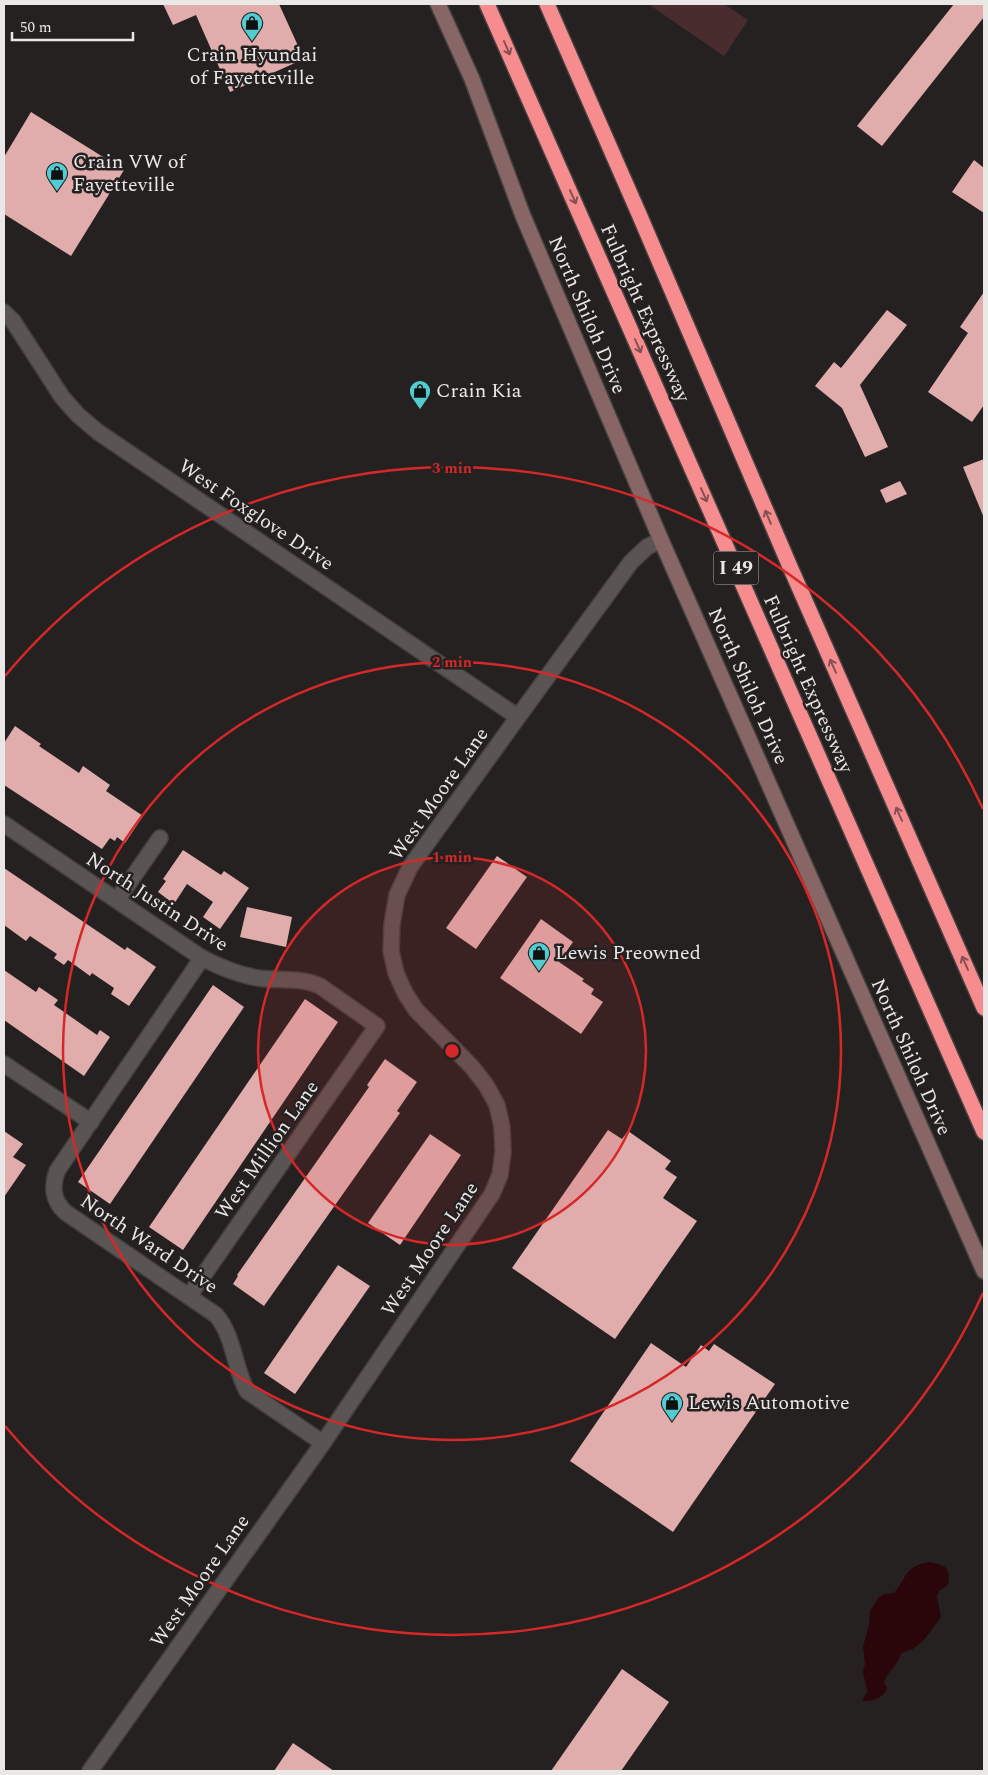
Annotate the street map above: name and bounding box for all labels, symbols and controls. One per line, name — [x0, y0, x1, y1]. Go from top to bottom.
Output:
scale bar — [12, 10, 134, 42]
shop icon: Crain Hyundai of Fayetteville — [240, 11, 264, 42]
text: 50 m — [20, 16, 52, 39]
place label: Crain Hyundai of Fayetteville — [186, 40, 318, 93]
one-way arrow — [503, 40, 513, 55]
place label: Crain VW of Fayetteville — [73, 147, 188, 200]
shop icon: Crain VW of Fayetteville — [45, 161, 69, 192]
one-way arrow — [568, 189, 578, 204]
street label: Fulbright Expressway — [592, 219, 698, 408]
street label: North Shiloh Drive — [540, 231, 634, 399]
one-way arrow — [634, 338, 644, 353]
place label: Crain Kia — [436, 376, 522, 406]
shop icon: Crain Kia — [408, 379, 432, 410]
street label: West Foxglove Drive — [172, 452, 340, 578]
text: 3 min — [432, 457, 472, 480]
one-way arrow — [699, 487, 709, 502]
one-way arrow — [763, 510, 773, 525]
road number: I 49 — [714, 552, 758, 584]
street label: Fulbright Expressway — [755, 590, 861, 779]
street label: North Shiloh Drive — [700, 603, 796, 769]
text: 2 min — [432, 651, 472, 674]
one-way arrow — [828, 659, 838, 674]
street label: West Moore Lane — [382, 721, 496, 867]
one-way arrow — [894, 807, 904, 822]
street label: North Justin Drive — [80, 845, 234, 959]
text: 1 min — [432, 846, 472, 869]
place label: Lewis Preowned — [555, 938, 701, 968]
shop icon: Lewis Preowned — [527, 941, 551, 972]
one-way arrow — [959, 956, 969, 971]
street label: North Shiloh Drive — [863, 974, 959, 1140]
centre of rings — [443, 1042, 461, 1060]
street label: West Million Lane — [208, 1074, 326, 1226]
street label: West Moore Lane — [374, 1176, 486, 1322]
street label: North Ward Drive — [74, 1187, 224, 1301]
place label: Lewis Automotive — [688, 1388, 850, 1418]
shop icon: Lewis Automotive — [660, 1391, 684, 1422]
street label: West Moore Lane — [143, 1508, 257, 1654]

